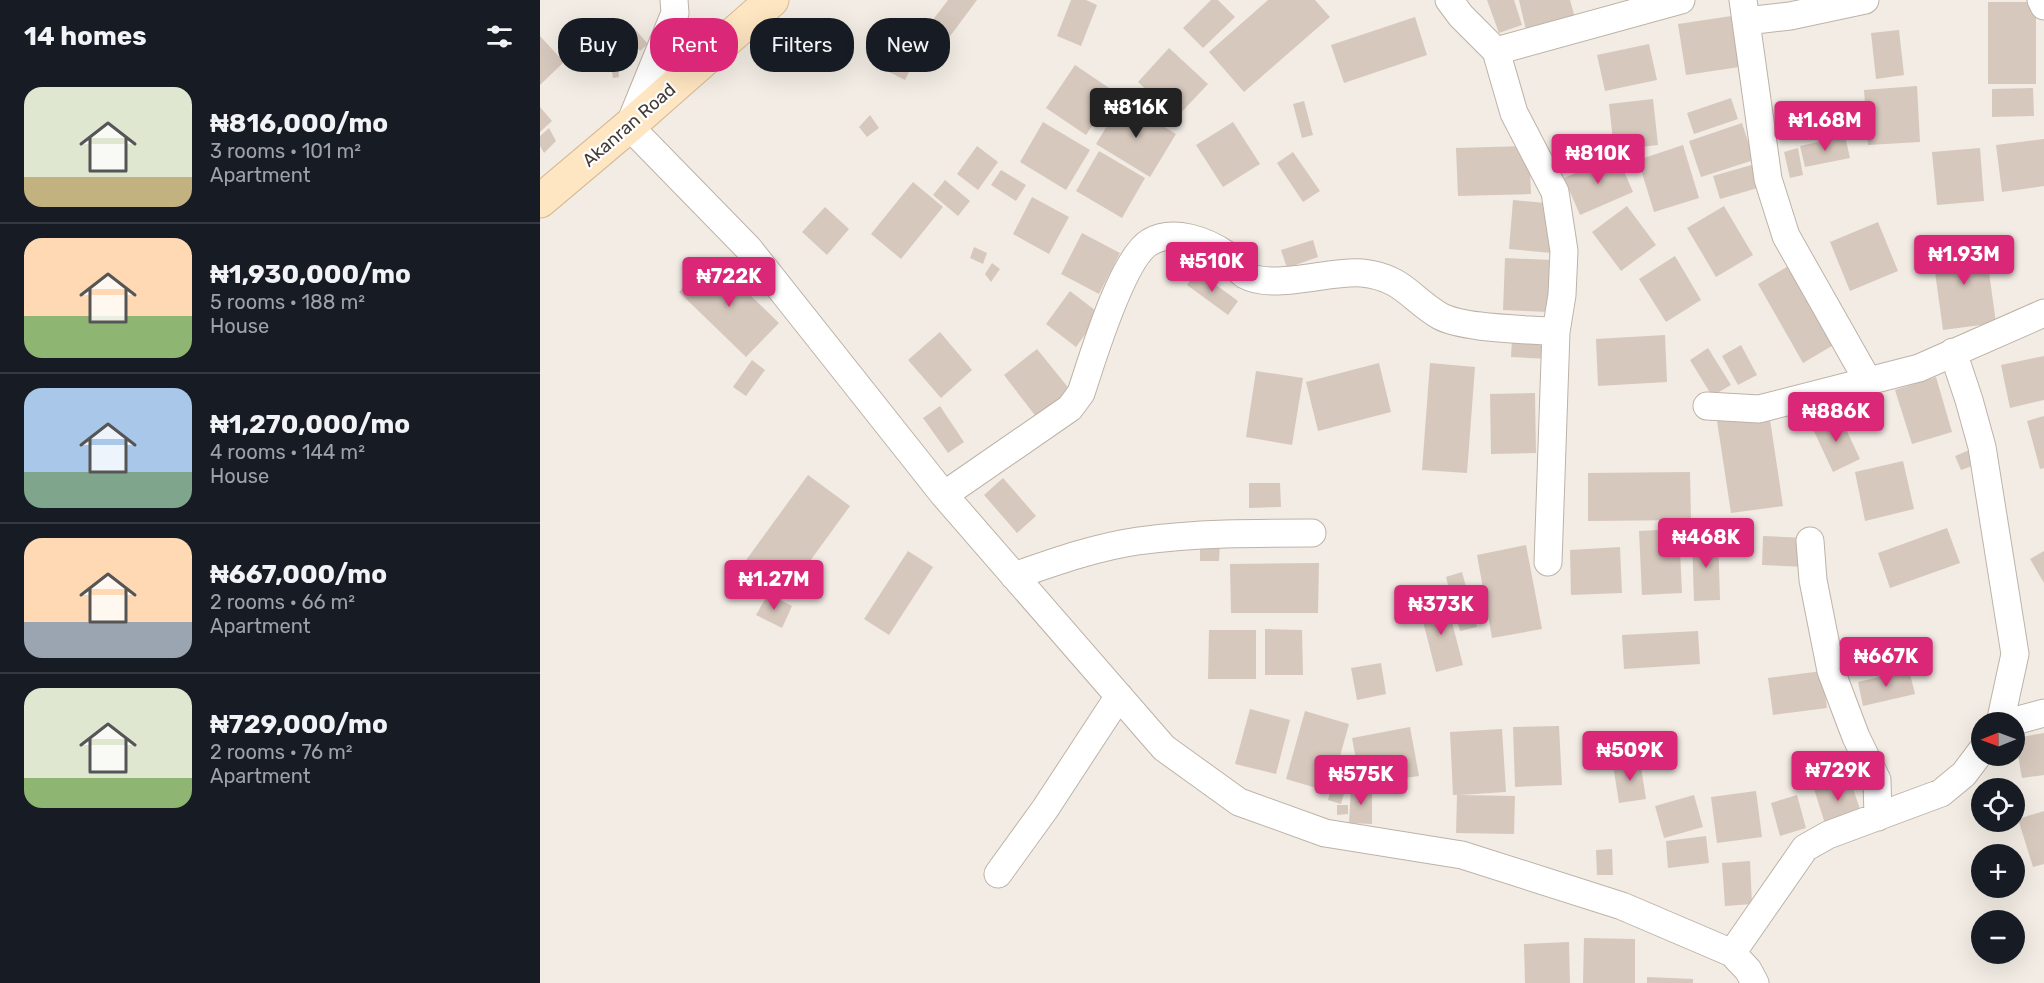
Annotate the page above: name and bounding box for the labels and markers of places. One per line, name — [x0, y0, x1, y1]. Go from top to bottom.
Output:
pin: ₦816K — [1094, 88, 1178, 139]
pin: ₦1.68M — [1776, 101, 1874, 152]
pin: ₦810K — [1556, 134, 1640, 185]
pin: ₦1.93M — [1915, 235, 2013, 286]
pin: ₦510K — [1170, 242, 1254, 293]
pin: ₦722K — [687, 257, 771, 308]
pin: ₦886K — [1794, 392, 1878, 443]
pin: ₦468K — [1664, 518, 1748, 569]
pin: ₦1.27M — [725, 560, 823, 611]
pin: ₦373K — [1399, 585, 1483, 636]
pin: ₦667K — [1844, 637, 1928, 688]
pin: ₦509K — [1588, 731, 1672, 782]
pin: ₦729K — [1796, 751, 1880, 802]
pin: ₦575K — [1319, 755, 1403, 806]

